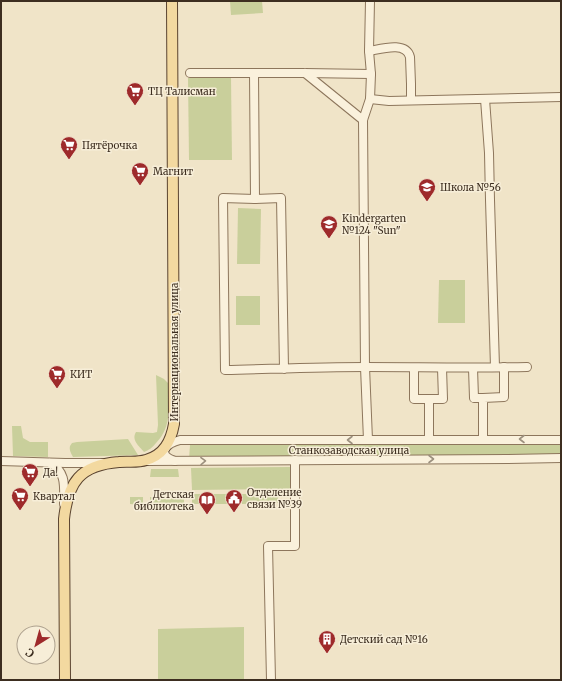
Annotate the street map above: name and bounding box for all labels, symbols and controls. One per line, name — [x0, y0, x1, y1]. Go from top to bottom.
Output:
supermarket icon: ТЦ Талисман — [125, 81, 145, 106]
place label: ТЦ Талисман — [148, 85, 216, 98]
supermarket icon: Пятёрочка — [59, 135, 79, 160]
place label: Пятёрочка — [82, 139, 138, 152]
supermarket icon: Магнит — [130, 161, 150, 186]
place label: Магнит — [153, 165, 193, 178]
school or university icon: Школа №56 — [417, 177, 437, 202]
place label: Школа №56 — [440, 181, 501, 194]
place label: Kindergarten №124 "Sun" — [342, 212, 407, 237]
school or university icon: Kindergarten №124 "Sun" — [319, 214, 339, 239]
street label: Интернациональная улица — [168, 282, 181, 421]
supermarket icon: КИТ — [47, 364, 67, 389]
place label: КИТ — [70, 368, 92, 381]
one-way arrow — [519, 435, 525, 443]
one-way arrow — [347, 436, 353, 444]
street label: Станкозаводская улица — [289, 444, 410, 457]
one-way arrow — [428, 455, 434, 464]
one-way arrow — [200, 457, 206, 465]
supermarket icon: Да! — [20, 462, 40, 487]
place label: Да! — [43, 466, 58, 479]
supermarket icon: Квартал — [10, 486, 30, 511]
place label: Отделение связи №39 — [247, 486, 302, 511]
place label: Детская библиотека — [134, 488, 195, 513]
public building icon: Отделение связи №39 — [224, 488, 244, 513]
place label: Квартал — [33, 490, 75, 503]
library icon: Детская библиотека — [197, 490, 217, 515]
north arrow — [16, 625, 56, 665]
building icon: Детский сад №16 — [317, 629, 337, 654]
place label: Детский сад №16 — [340, 633, 428, 646]
text: С — [23, 645, 37, 661]

